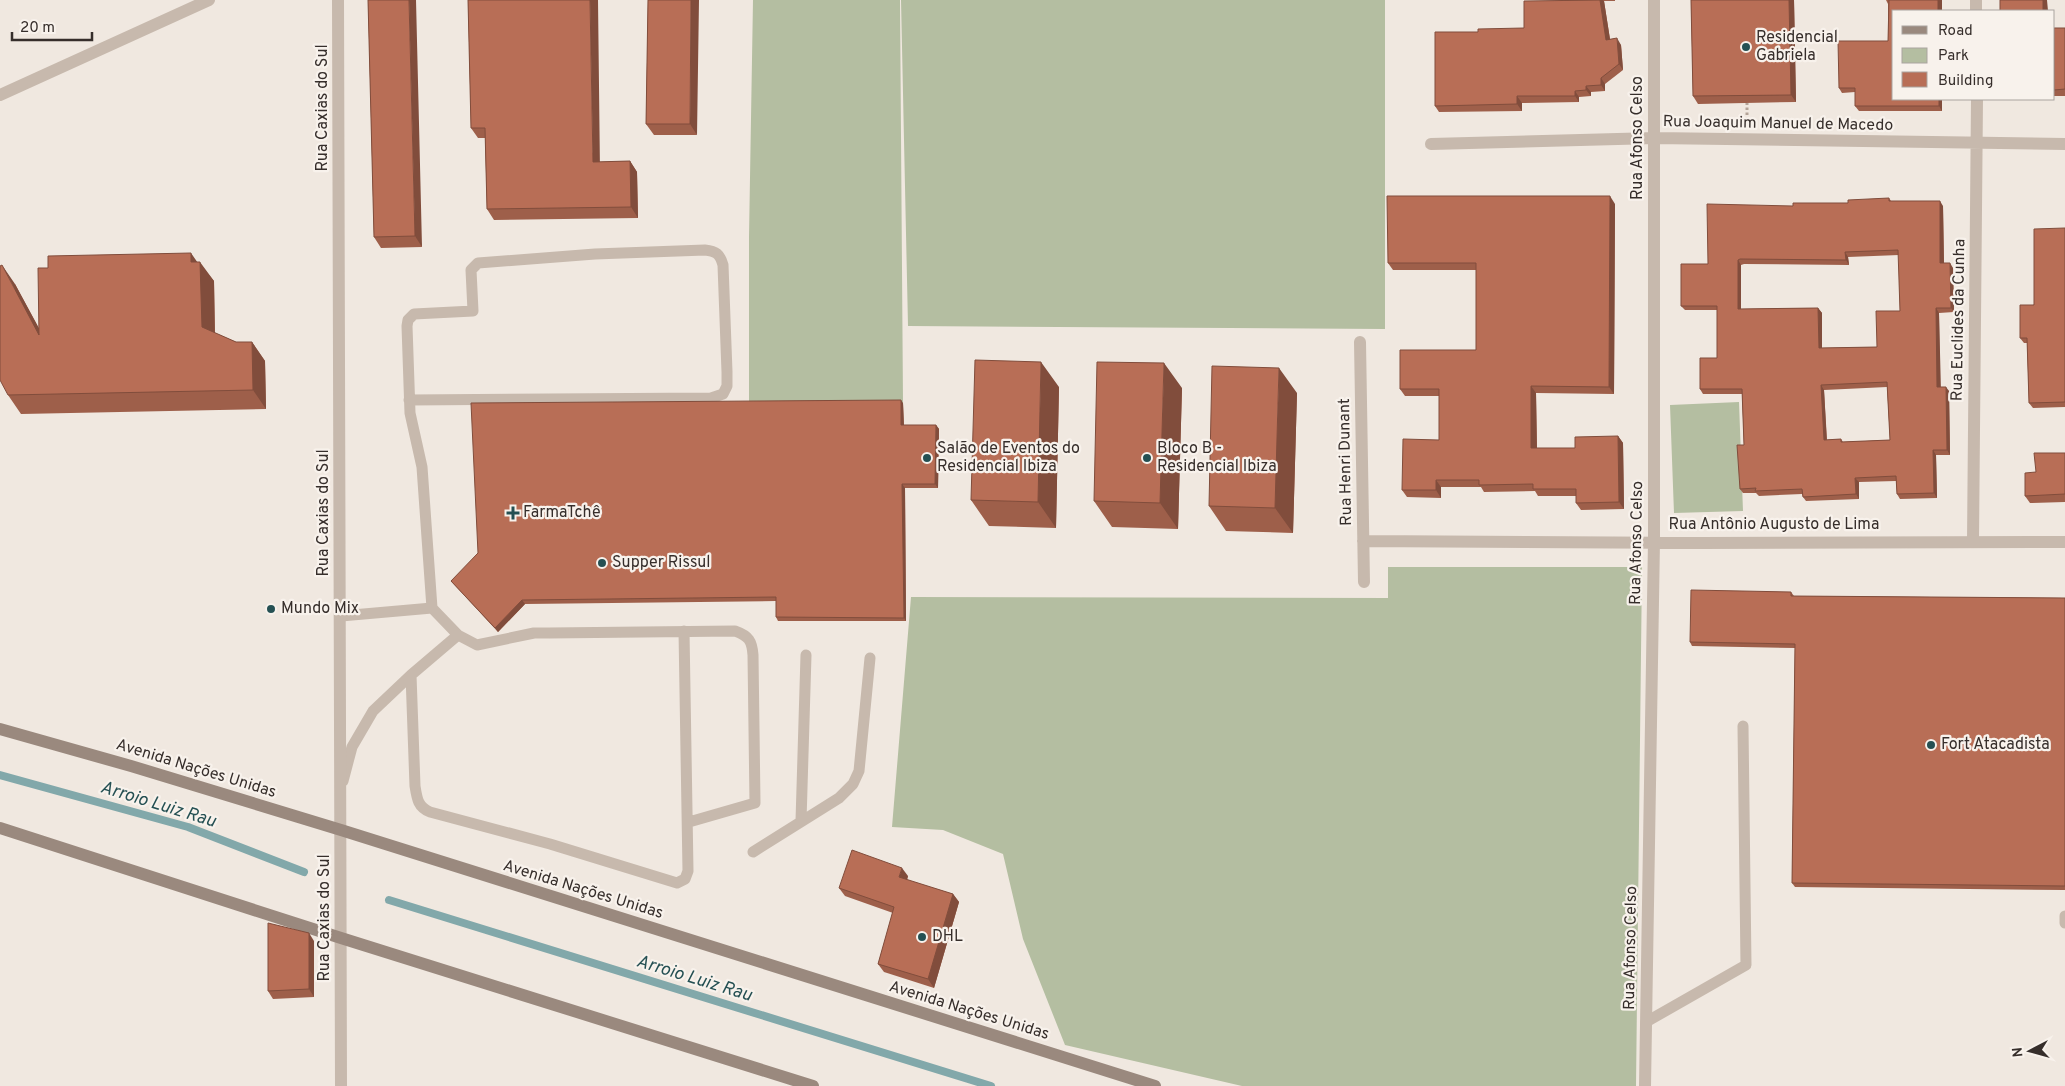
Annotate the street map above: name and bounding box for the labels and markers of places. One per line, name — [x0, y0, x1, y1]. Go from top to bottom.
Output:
place label: Residencial Gabriela — [1756, 28, 1838, 66]
marker: Residencial Gabriela — [1740, 41, 1752, 53]
place label: Salão de Eventos do Residencial Ibiza — [937, 439, 1080, 477]
place label: Bloco B - Residencial Ibiza — [1157, 439, 1277, 477]
marker: Salão de Eventos do Residencial Ibiza — [921, 452, 933, 464]
marker: Bloco B - Residencial Ibiza — [1141, 452, 1153, 464]
place label: FarmaTchê — [523, 503, 601, 523]
marker: FarmaTchê — [507, 507, 519, 519]
place label: Supper Rissul — [612, 553, 710, 573]
marker: Supper Rissul — [596, 557, 608, 569]
place label: Mundo Mix — [281, 599, 359, 619]
marker: Mundo Mix — [265, 603, 277, 615]
place label: Fort Atacadista — [1941, 735, 2050, 755]
marker: Fort Atacadista — [1925, 739, 1937, 751]
place label: DHL — [932, 927, 963, 947]
marker: DHL — [916, 931, 928, 943]

